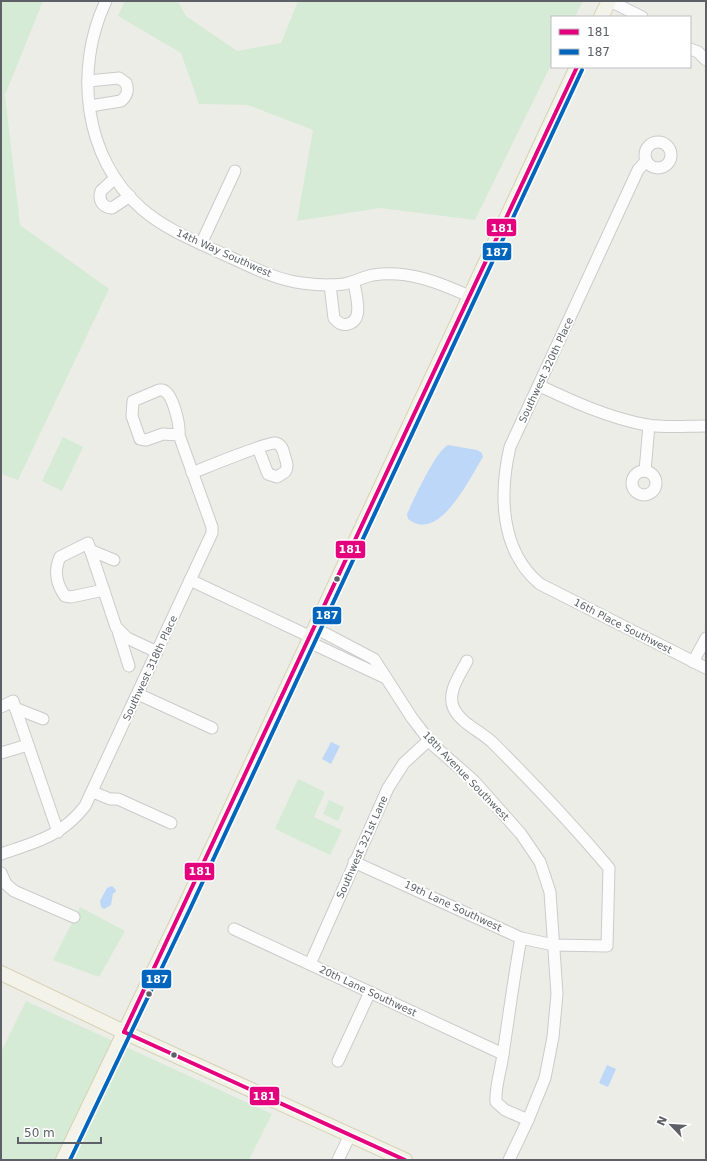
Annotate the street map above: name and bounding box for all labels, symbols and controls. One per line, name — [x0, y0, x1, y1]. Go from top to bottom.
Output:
legend — [551, 16, 691, 68]
text: 181 — [587, 25, 610, 39]
text: 187 — [587, 45, 610, 59]
line badge: 181 — [486, 218, 517, 237]
text: 181 — [491, 222, 513, 235]
street label: 14th Way Southwest — [175, 227, 273, 279]
line badge: 187 — [482, 242, 512, 261]
text: 187 — [486, 246, 508, 259]
street label: Southwest 320th Place — [517, 316, 575, 424]
line badge: 181 — [335, 540, 366, 559]
text: 181 — [339, 543, 361, 556]
unlabelled marker — [332, 574, 342, 584]
street label: 16th Place Southwest — [572, 596, 674, 656]
line badge: 187 — [312, 606, 342, 625]
text: 187 — [316, 609, 338, 622]
street label: Southwest 318th Place — [121, 614, 179, 722]
street label: 18th Avenue Southwest — [421, 729, 511, 823]
street label: Southwest 321st Lane — [334, 794, 390, 900]
line badge: 181 — [184, 862, 215, 881]
text: 181 — [189, 865, 211, 878]
street label: 19th Lane Southwest — [403, 879, 503, 933]
street label: 20th Lane Southwest — [318, 964, 418, 1018]
line badge: 187 — [141, 969, 172, 989]
text: 187 — [146, 973, 168, 986]
unlabelled marker — [144, 989, 154, 999]
unlabelled marker — [169, 1050, 179, 1060]
line badge: 181 — [249, 1086, 280, 1106]
text: 181 — [253, 1090, 275, 1103]
north arrow — [651, 1105, 691, 1145]
text: N — [655, 1114, 670, 1128]
scale bar — [18, 1119, 101, 1145]
text: 50 m — [24, 1126, 55, 1140]

